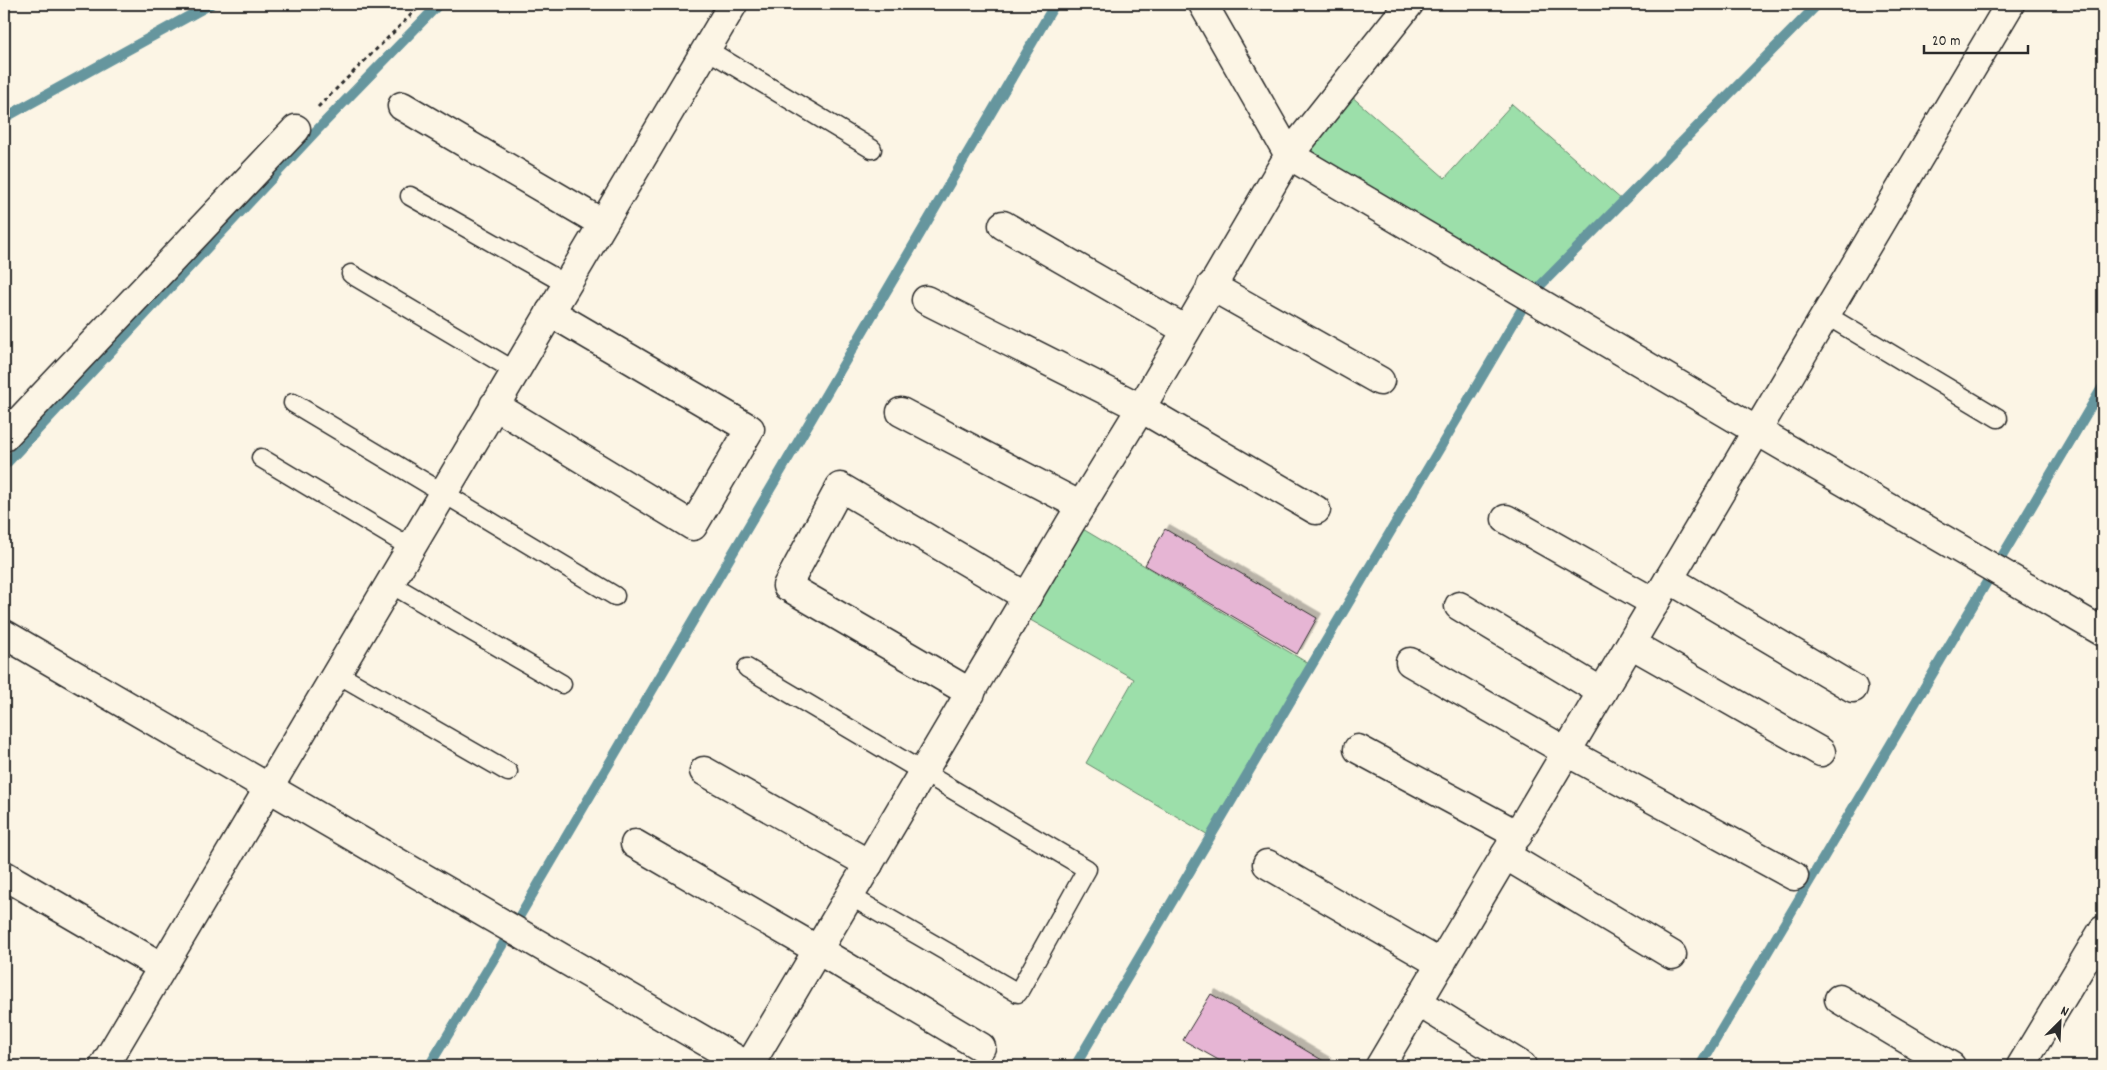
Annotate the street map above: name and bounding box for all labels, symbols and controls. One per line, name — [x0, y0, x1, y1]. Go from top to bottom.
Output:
scale bar — [1924, 22, 2028, 54]
text: 20 m — [1932, 31, 1960, 53]
north arrow — [2034, 998, 2084, 1048]
text: N — [2057, 1001, 2072, 1023]

